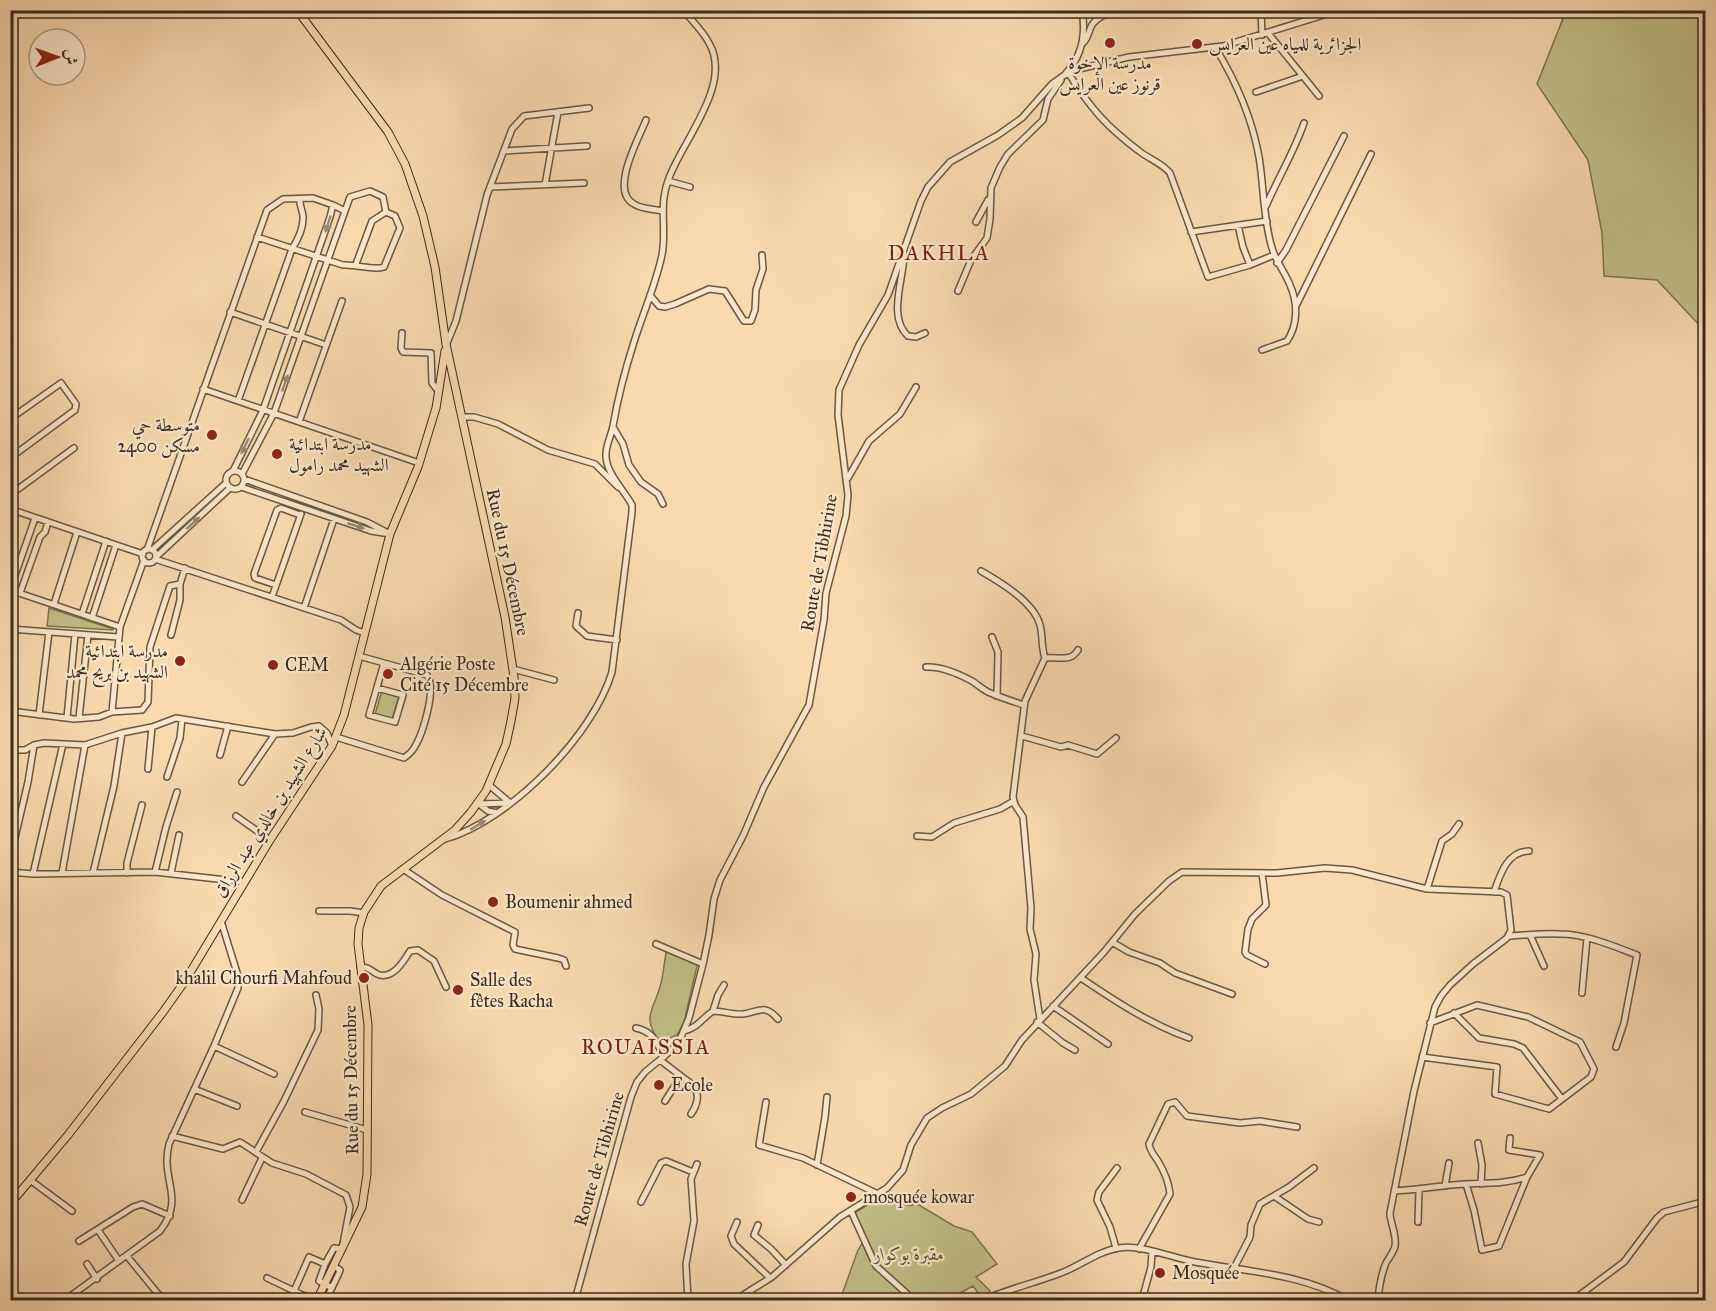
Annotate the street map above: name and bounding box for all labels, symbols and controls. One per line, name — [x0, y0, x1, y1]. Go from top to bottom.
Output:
north arrow — [27, 27, 87, 87]
place label: الجزائرية للمياه عين العرايس — [1209, 33, 1361, 56]
marker: مدرسة الإخوة قرنوز عين العرايس — [1103, 36, 1117, 50]
marker: الجزائرية للمياه عين العرايس — [1190, 37, 1204, 51]
text: ش — [62, 49, 81, 65]
place label: مدرسة الإخوة قرنوز عين العرايس — [1059, 52, 1161, 96]
one-way arrow — [322, 215, 332, 233]
district label: DAKHLA — [888, 240, 990, 266]
one-way arrow — [280, 374, 290, 392]
place label: متوسطة حي 2400 مسكن — [117, 414, 200, 458]
marker: متوسطة حي 2400 مسكن — [205, 428, 219, 442]
place label: مدرسة ابتدائية الشهيد محمد رامول — [289, 433, 389, 477]
one-way arrow — [241, 438, 250, 455]
marker: مدرسة ابتدائية الشهيد محمد رامول — [270, 447, 284, 461]
street label: Rue du 15 Décembre — [482, 486, 534, 638]
street label: Route de Tibhirine — [796, 493, 842, 633]
one-way arrow — [185, 517, 200, 530]
one-way arrow — [347, 522, 365, 532]
place label: مدرسة ابتدائية الشهيد بن بريح محمد — [66, 640, 168, 688]
place label: Algérie Poste Cité 15 Décembre — [399, 653, 529, 696]
marker: مدرسة ابتدائية الشهيد بن بريح محمد — [173, 654, 187, 668]
place label: CEM — [285, 654, 329, 676]
marker: CEM — [266, 658, 280, 672]
marker: Algérie Poste Cité 15 Décembre — [381, 667, 395, 681]
street label: شارع الشهيد بن خالدي عبد الرزاق — [208, 723, 335, 904]
one-way arrow — [470, 820, 487, 830]
place label: Boumenir ahmed — [505, 891, 633, 913]
marker: Boumenir ahmed — [486, 895, 500, 909]
place label: khalil Chourfi Mahfoud — [176, 967, 352, 989]
place label: Salle des fêtes Racha — [470, 969, 554, 1012]
marker: khalil Chourfi Mahfoud — [357, 971, 371, 985]
marker: Salle des fêtes Racha — [451, 983, 465, 997]
street label: Rue du 15 Décembre — [339, 1005, 363, 1155]
district label: ROUAISSIA — [581, 1034, 711, 1060]
place label: Ecole — [671, 1074, 713, 1096]
marker: Ecole — [652, 1078, 666, 1092]
street label: Route de Tibhirine — [569, 1089, 629, 1229]
place label: mosquée kowar — [863, 1186, 975, 1209]
marker: mosquée kowar — [844, 1190, 858, 1204]
park label: مقبرة بوكوار — [873, 1243, 944, 1265]
place label: Mosquée — [1172, 1262, 1239, 1285]
marker: Mosquée — [1153, 1266, 1167, 1280]

